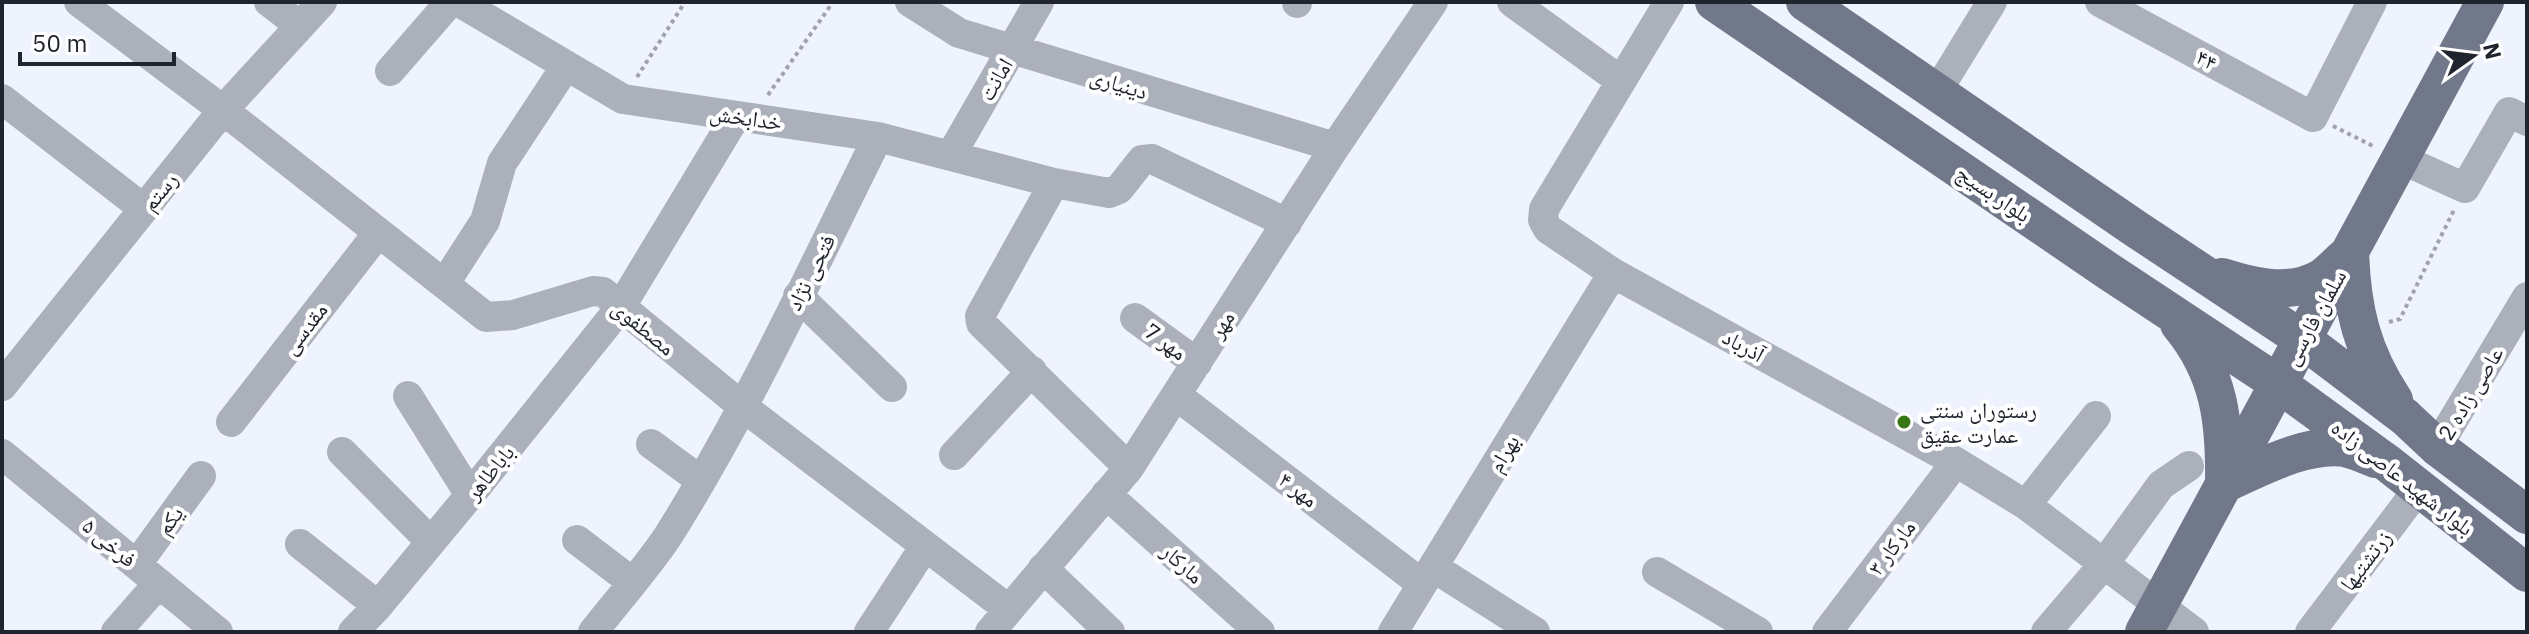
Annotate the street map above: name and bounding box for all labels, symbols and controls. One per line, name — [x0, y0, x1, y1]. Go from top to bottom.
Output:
scale bar — [20, 16, 174, 66]
north arrow — [2433, 16, 2513, 96]
text: 50 m — [32, 27, 87, 59]
text: N — [2477, 40, 2509, 62]
street label: ۴۴ — [2191, 42, 2223, 76]
street label: امانت — [971, 52, 1019, 106]
street label: دینیاری — [1087, 61, 1151, 105]
street label: خدابخش — [708, 98, 784, 136]
street label: بلوار بسیج — [1951, 158, 2037, 228]
street label: رستم — [134, 165, 184, 217]
street label: فتحی نژاد — [779, 229, 841, 315]
street label: سلمان فارسی — [2276, 264, 2352, 370]
street label: مصطفوی — [606, 293, 682, 361]
street label: مقدسی — [275, 296, 333, 360]
street label: مهر — [1201, 305, 1241, 344]
street label: مهر 7 — [1139, 316, 1193, 366]
street label: آذرباد — [1718, 322, 1770, 368]
street label: عاصی زاده 2 — [2431, 341, 2509, 445]
place label: رستوران سنتی عمارت عقیق — [1920, 395, 2037, 449]
street label: بلوار شهید عاصی زاده — [2326, 412, 2480, 542]
marker: رستوران سنتی عمارت عقیق — [1895, 413, 1913, 431]
street label: بهرام — [1480, 429, 1526, 478]
street label: باباطاهر — [457, 438, 520, 507]
street label: مهر ۴ — [1273, 465, 1325, 513]
street label: یکم — [149, 500, 190, 541]
street label: فرخی ۵ — [77, 511, 143, 573]
street label: مارکار ۳ — [1861, 513, 1921, 581]
street label: زرتشتیها — [2333, 524, 2397, 596]
street label: مارکار — [1155, 536, 1210, 590]

